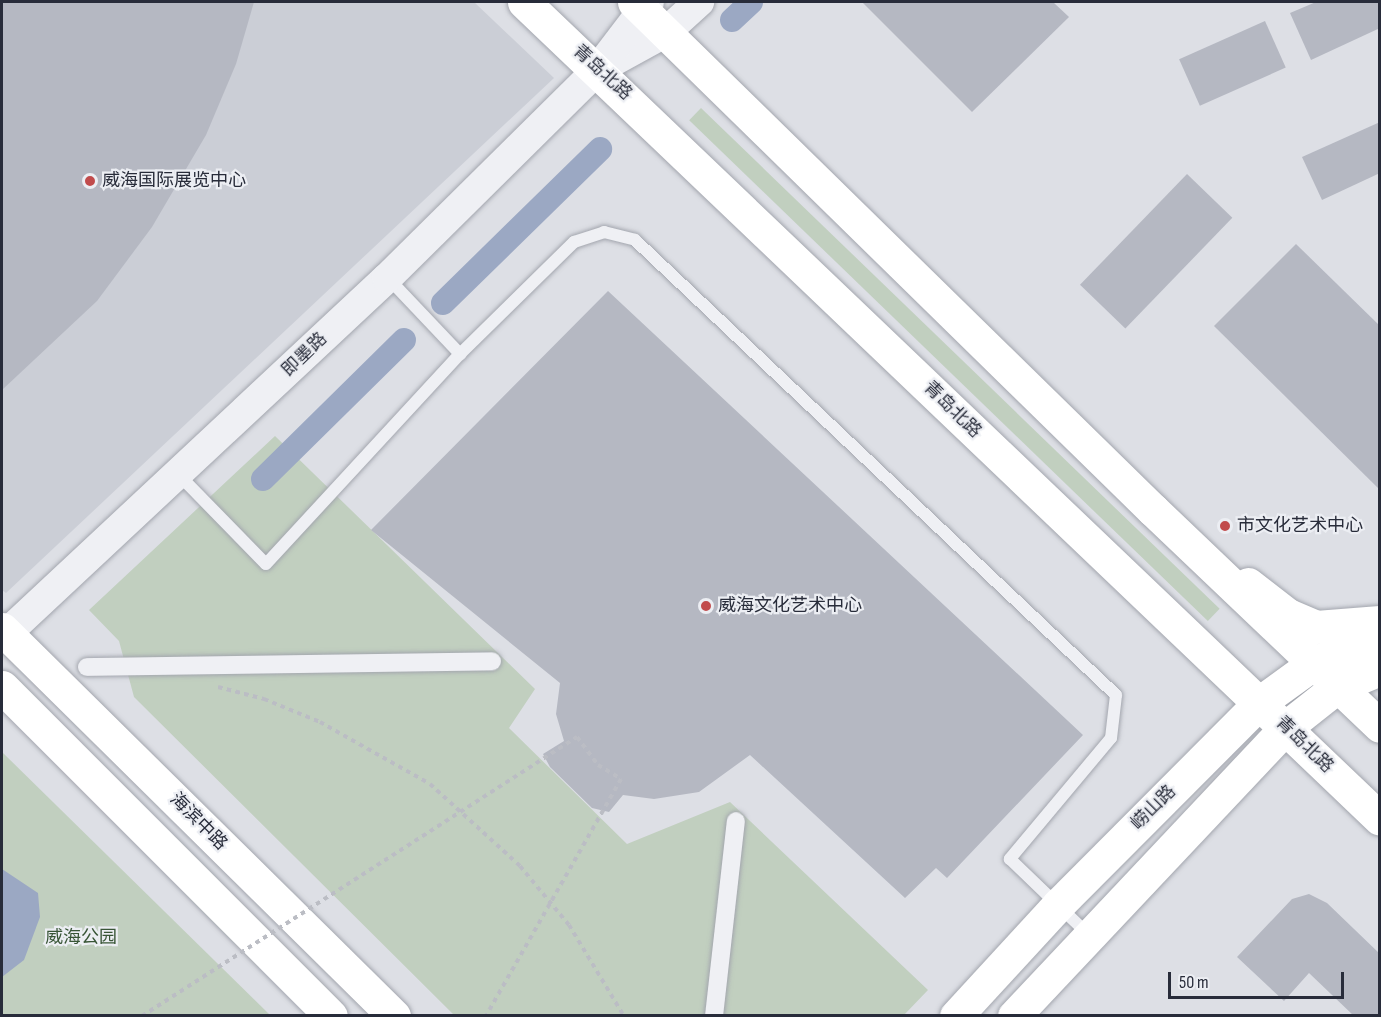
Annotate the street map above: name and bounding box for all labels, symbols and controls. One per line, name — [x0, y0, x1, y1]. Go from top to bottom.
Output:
street label: 青岛北路 — [568, 41, 636, 105]
place label: 威海国际展览中心 — [102, 170, 246, 192]
marker: 威海国际展览中心 — [83, 174, 97, 188]
street label: 即墨路 — [278, 328, 332, 382]
street label: 青岛北路 — [919, 377, 985, 443]
place label: 市文化艺术中心 — [1237, 515, 1363, 537]
marker: 市文化艺术中心 — [1218, 519, 1232, 533]
place label: 威海文化艺术中心 — [718, 595, 862, 617]
marker: 威海文化艺术中心 — [699, 599, 713, 613]
street label: 青岛北路 — [1271, 712, 1337, 778]
street label: 崂山路 — [1127, 781, 1181, 835]
street label: 海滨中路 — [165, 789, 231, 855]
park label: 威海公园 — [45, 927, 117, 949]
scale bar — [1171, 960, 1346, 998]
text: 50 m — [1179, 972, 1209, 993]

